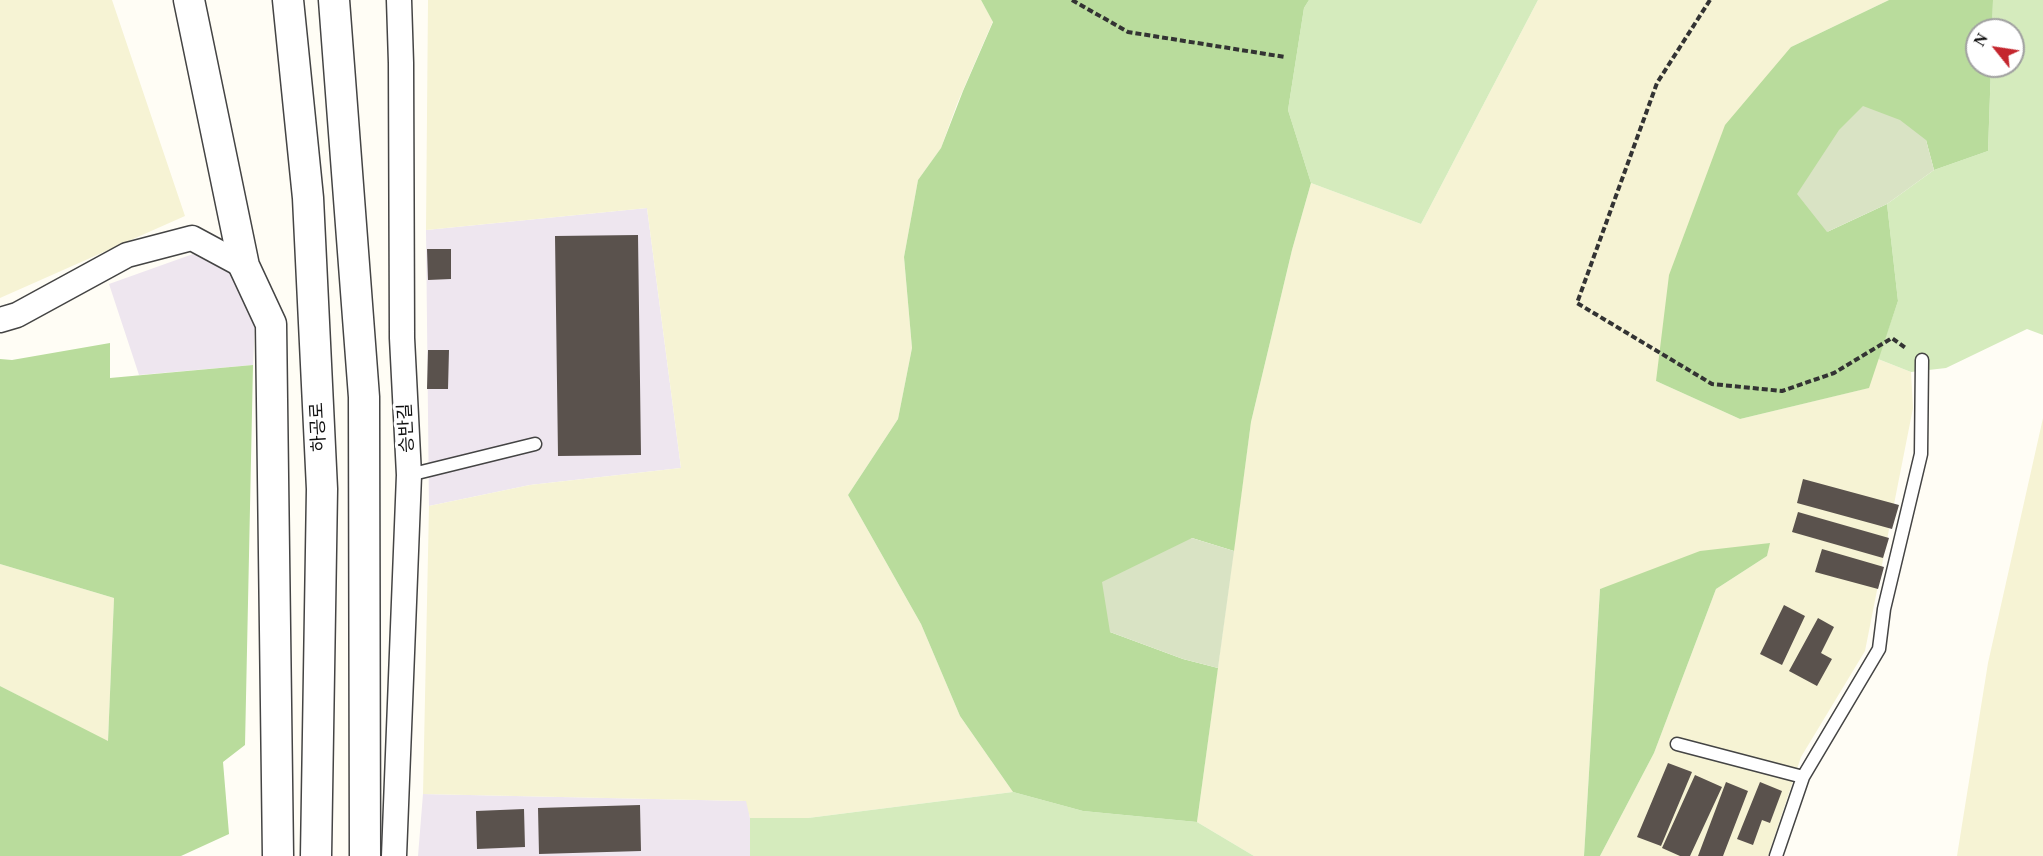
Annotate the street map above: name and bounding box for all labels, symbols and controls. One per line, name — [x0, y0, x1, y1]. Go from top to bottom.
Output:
north arrow — [1965, 18, 2025, 78]
text: N — [1970, 30, 1991, 49]
street label: 하공로 — [307, 402, 331, 452]
street label: 승반길 — [395, 403, 419, 453]

